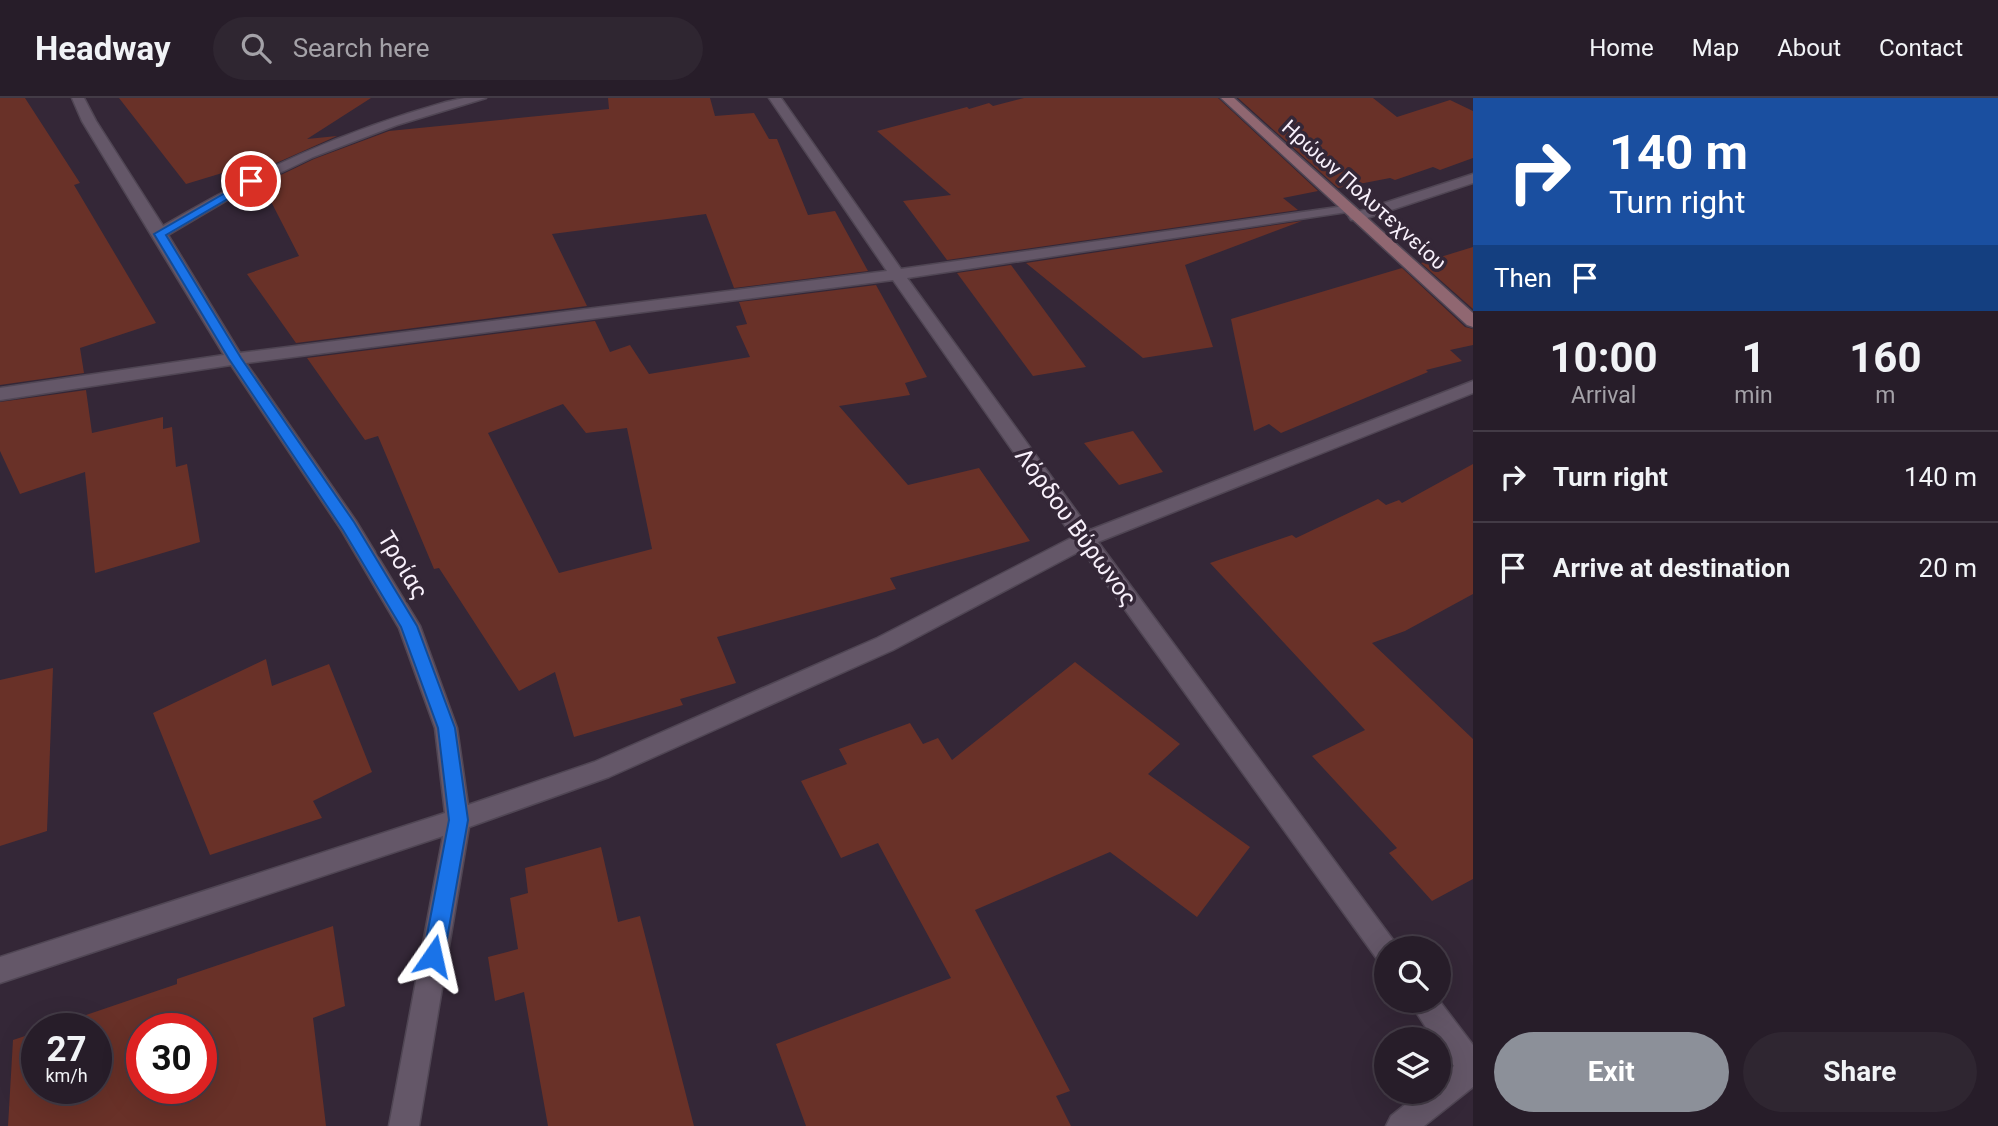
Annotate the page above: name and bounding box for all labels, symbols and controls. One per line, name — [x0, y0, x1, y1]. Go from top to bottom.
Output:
search box — [213, 17, 703, 80]
text: Headway — [35, 29, 171, 68]
icon: search — [237, 29, 275, 67]
text: Search here — [293, 33, 429, 63]
text: Home — [1589, 34, 1654, 62]
text: Map — [1692, 34, 1739, 62]
text: About — [1777, 34, 1841, 62]
text: Contact — [1879, 34, 1963, 62]
street label: Ηρώων Πολυτεχνείου — [1277, 115, 1451, 275]
text: 140 m — [1609, 124, 1748, 181]
icon: right — [1494, 126, 1585, 217]
pin — [221, 151, 281, 211]
icon: arrive — [232, 162, 270, 200]
text: Turn right — [1609, 183, 1745, 221]
icon: arrive — [1566, 259, 1604, 297]
text: Then — [1494, 263, 1552, 293]
text: 10:00 — [1550, 333, 1658, 382]
text: 1 — [1741, 333, 1766, 382]
text: 160 — [1849, 333, 1922, 382]
text: Arrival — [1571, 382, 1636, 409]
text: min — [1734, 382, 1773, 409]
text: m — [1875, 382, 1895, 409]
street label: Λόρδου Βύρωνος — [1009, 442, 1143, 612]
icon: right — [1494, 458, 1532, 496]
text: Turn right — [1553, 462, 1668, 492]
text: 140 m — [1904, 462, 1977, 492]
street label: Τροίας — [372, 526, 434, 604]
icon: arrive — [1494, 549, 1532, 587]
text: Arrive at destination — [1553, 553, 1790, 583]
text: 20 m — [1919, 553, 1977, 583]
position arrow — [396, 919, 470, 993]
map controls — [1374, 936, 1451, 1104]
button: search — [1374, 936, 1451, 1013]
speed limit sign: 30 — [126, 1013, 217, 1104]
button: layers — [1374, 1027, 1451, 1104]
text: 27 — [46, 1029, 87, 1070]
button: Exit — [1494, 1032, 1729, 1112]
button: Share — [1743, 1032, 1977, 1112]
text: km/h — [45, 1065, 88, 1086]

